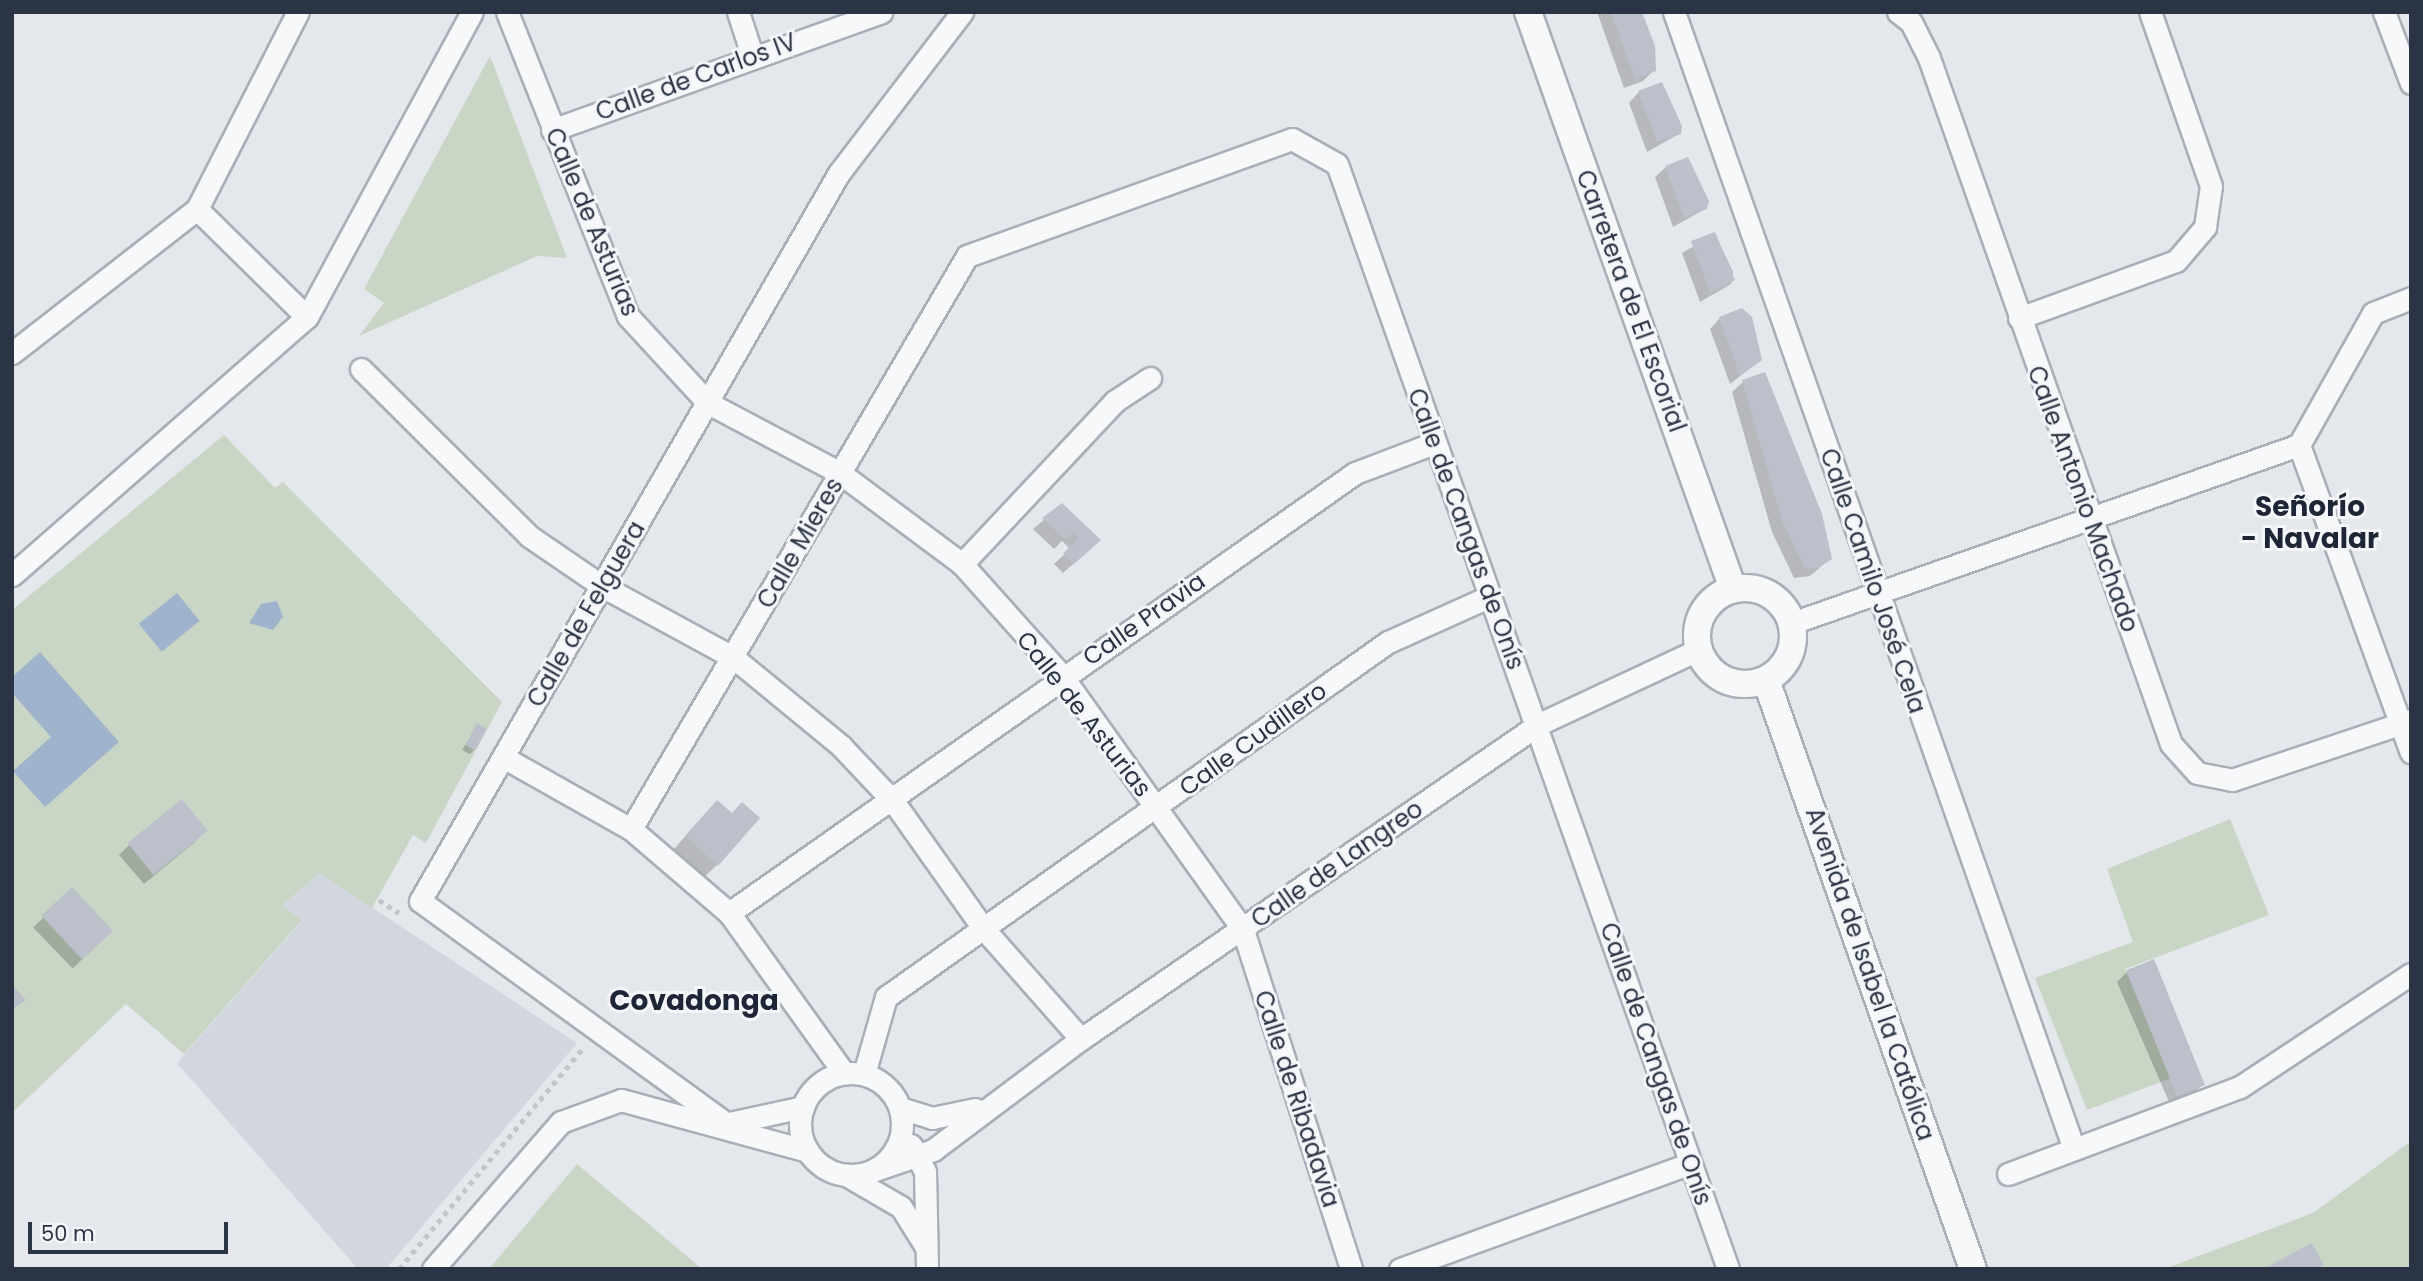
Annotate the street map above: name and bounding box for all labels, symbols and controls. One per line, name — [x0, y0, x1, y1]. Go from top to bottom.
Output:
street label: Calle de Carlos IV — [592, 27, 800, 127]
street label: Calle de Asturias — [539, 124, 645, 320]
street label: Carretera de El Escorial — [1570, 166, 1692, 436]
street label: Calle Antonio Machado — [2021, 362, 2145, 636]
street label: Calle de Cangas de Onís — [1402, 385, 1530, 673]
street label: Calle Camilo José Cela — [1814, 445, 1932, 717]
street label: Calle Mieres — [751, 473, 849, 613]
district label: Señorío - Navalar — [2241, 490, 2379, 556]
street label: Calle de Felguera — [521, 516, 651, 712]
street label: Calle Pravia — [1077, 566, 1211, 672]
street label: Calle de Asturias — [1011, 626, 1157, 802]
street label: Calle Cudillero — [1174, 676, 1332, 802]
street label: Calle de Langreo — [1246, 794, 1428, 934]
street label: Avenida de Isabel la Católica — [1799, 804, 1941, 1144]
street label: Calle de Cangas de Onís — [1594, 919, 1718, 1209]
district label: Covadonga — [609, 984, 779, 1018]
street label: Calle de Ribadavia — [1248, 987, 1346, 1211]
scale bar — [32, 1208, 231, 1252]
text: 50 m — [41, 1219, 95, 1248]

